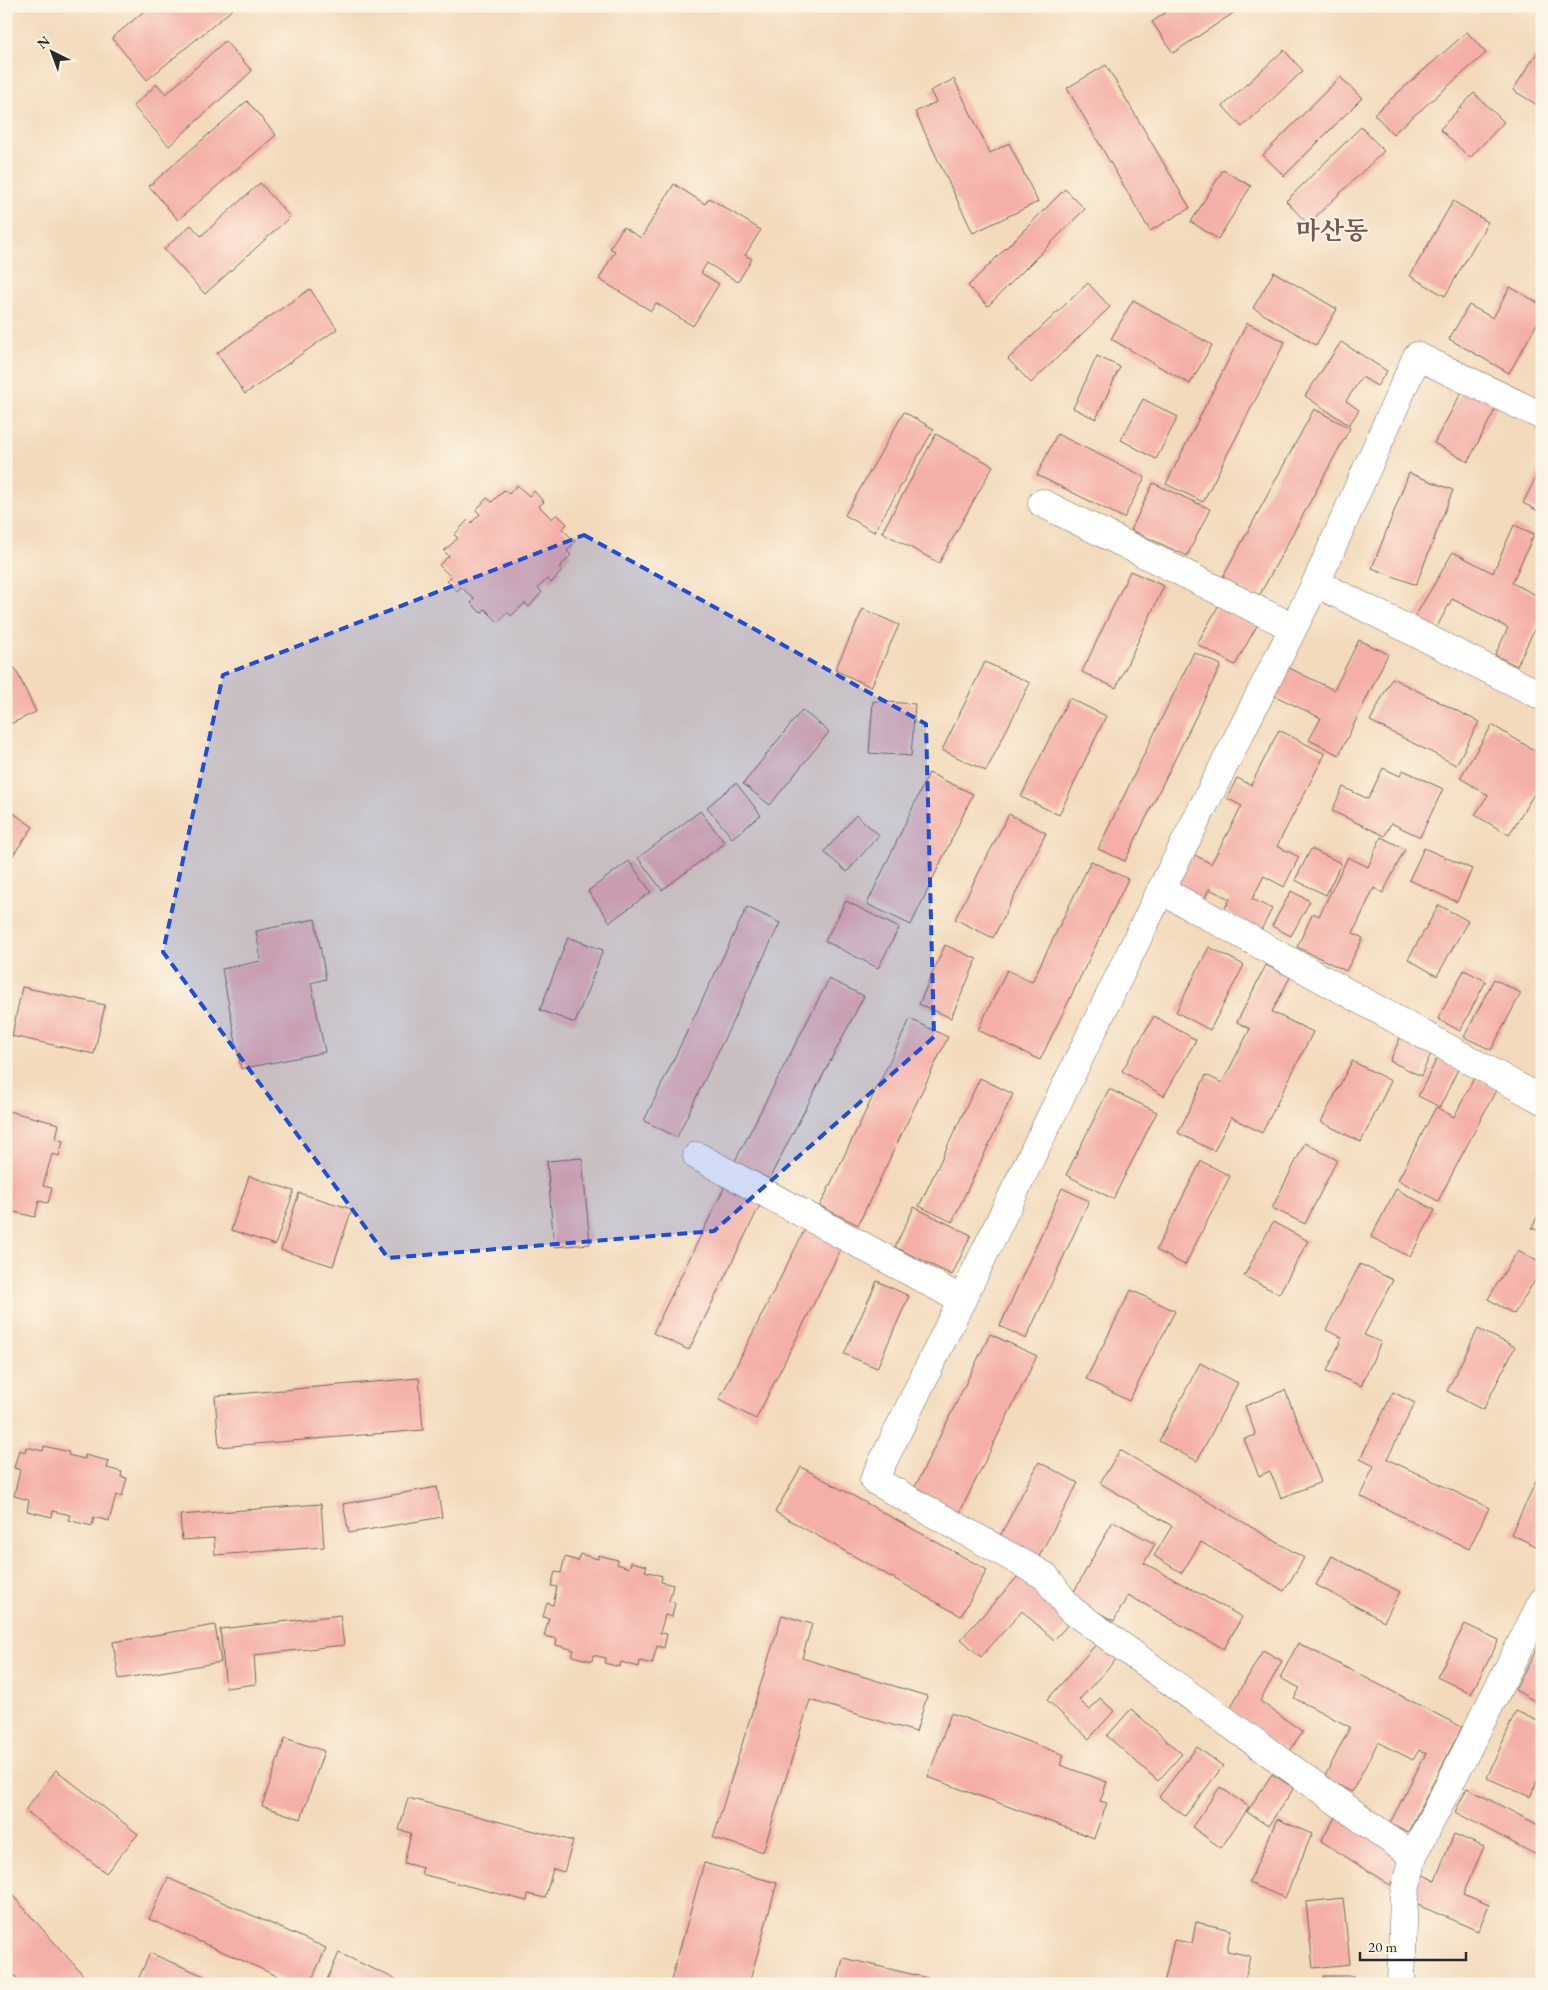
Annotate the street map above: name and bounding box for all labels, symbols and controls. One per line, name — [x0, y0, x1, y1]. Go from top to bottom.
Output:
north arrow — [28, 28, 78, 78]
text: N — [33, 31, 54, 53]
district label: 마산동 — [1296, 214, 1368, 246]
scale bar — [1360, 1930, 1467, 1962]
text: 20 m — [1368, 1937, 1397, 1956]

